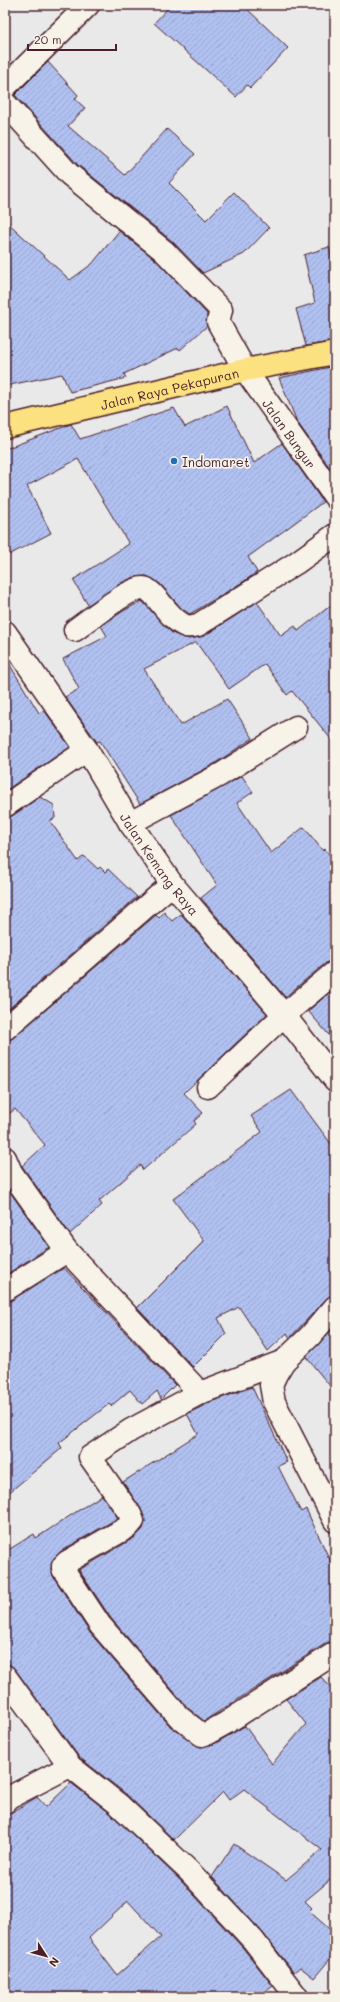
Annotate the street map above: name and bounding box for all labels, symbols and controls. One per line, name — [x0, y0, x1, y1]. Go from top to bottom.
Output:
scale bar — [28, 26, 116, 52]
text: 20 m — [34, 31, 62, 47]
street label: Jalan Raya Pekapuran — [99, 363, 240, 413]
street label: Jalan Bungur — [259, 395, 320, 472]
place label: Indomaret — [182, 453, 250, 470]
marker: Indomaret — [169, 456, 179, 466]
street label: Jalan Kemang Raya — [117, 809, 203, 918]
north arrow — [26, 1936, 66, 1976]
text: N — [46, 1954, 63, 1970]

